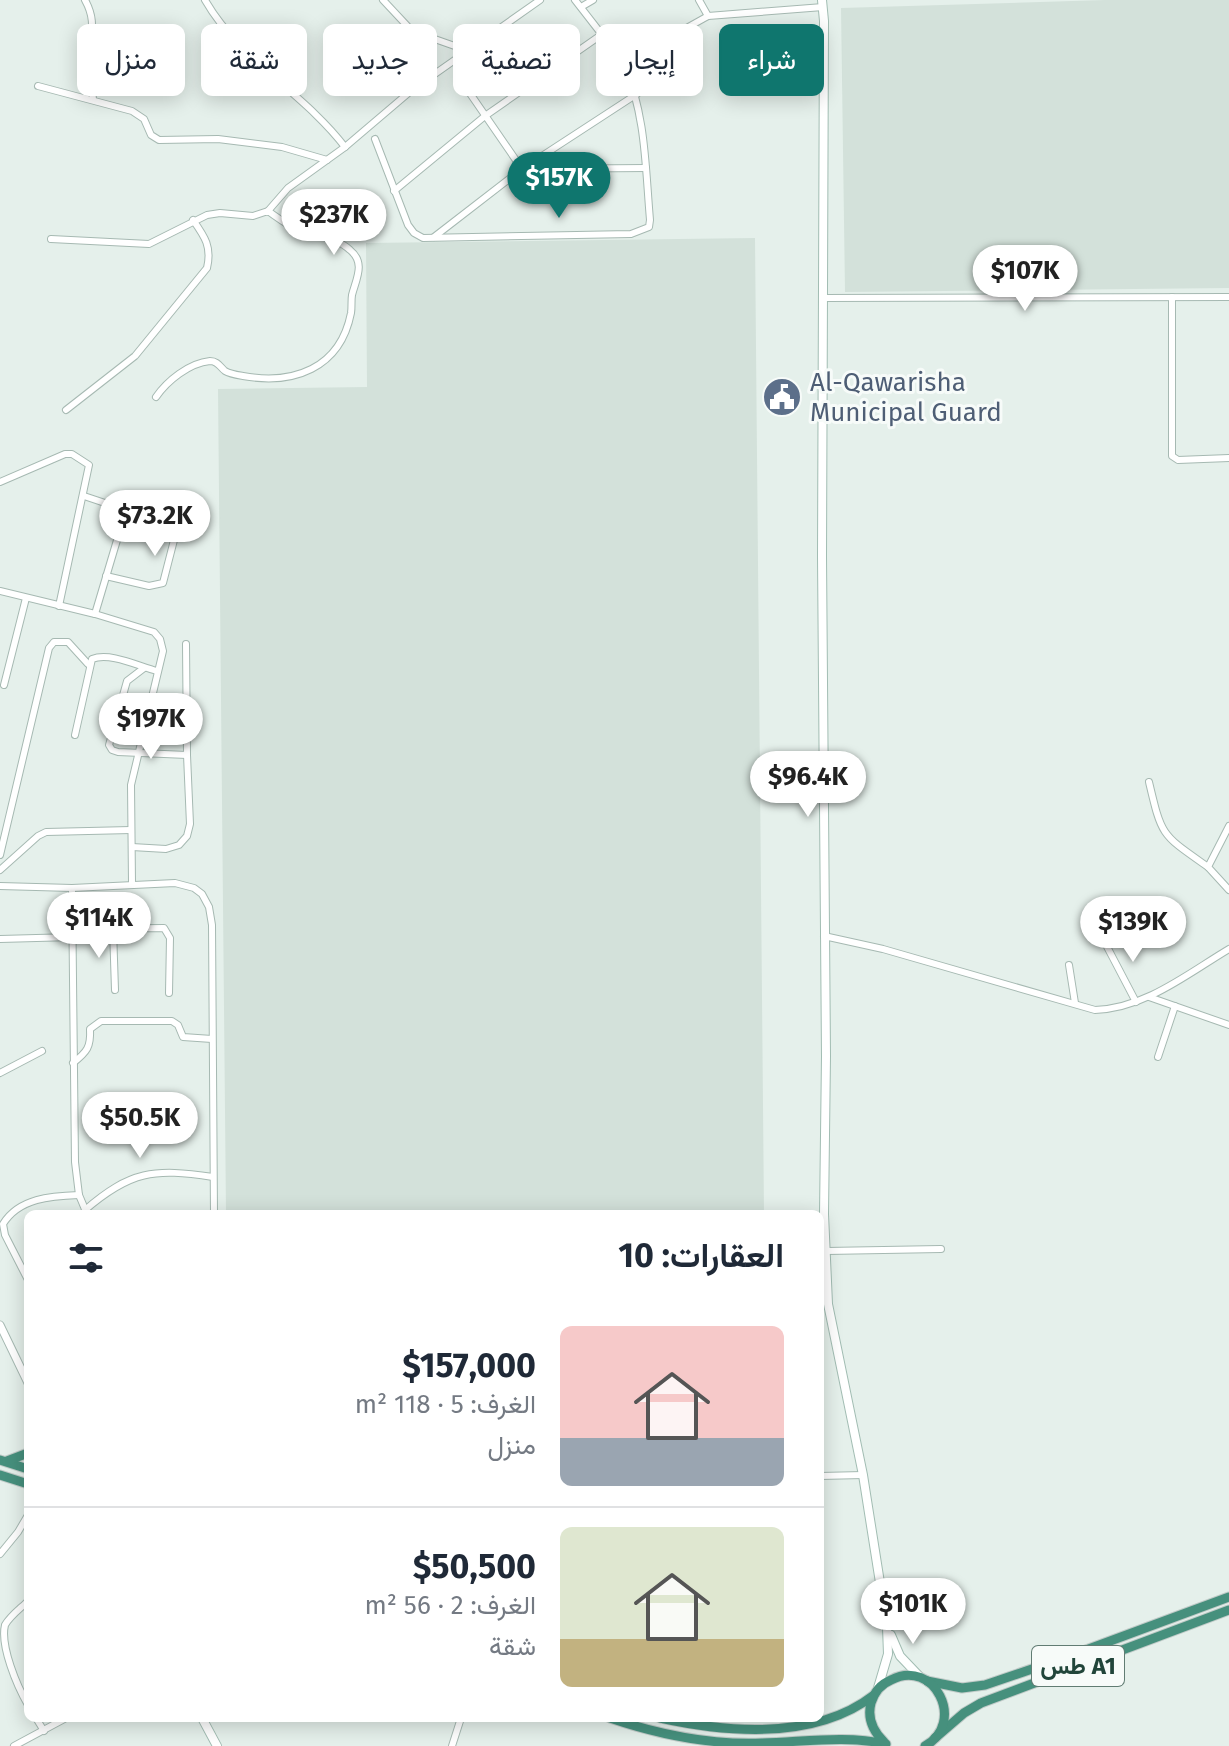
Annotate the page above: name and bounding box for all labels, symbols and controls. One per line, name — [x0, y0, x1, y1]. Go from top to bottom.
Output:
chip: منزل — [77, 24, 185, 96]
chip: شقة — [201, 24, 307, 96]
chip: جديد — [323, 24, 437, 96]
chip: تصفية — [453, 24, 580, 96]
chip: إيجار — [596, 24, 703, 96]
chip: شراء — [719, 24, 824, 96]
pin: $157K — [503, 152, 615, 220]
text: $157K — [525, 162, 593, 193]
pin: $237K — [278, 189, 390, 257]
text: $237K — [299, 199, 369, 230]
pin: $107K — [969, 245, 1081, 313]
text: $107K — [991, 255, 1059, 286]
place label: Al-Qawarisha Municipal Guard — [810, 367, 1002, 428]
public building icon: Al-Qawarisha Municipal Guard — [761, 376, 803, 418]
pin: $73.2K — [90, 490, 220, 558]
text: $73.2K — [117, 500, 193, 531]
pin: $197K — [95, 693, 207, 761]
text: $197K — [117, 703, 185, 734]
pin: $96.4K — [743, 751, 873, 819]
text: $96.4K — [768, 761, 848, 792]
pin: $114K — [43, 892, 155, 960]
pin: $139K — [1077, 896, 1189, 964]
text: $114K — [65, 902, 133, 933]
text: $139K — [1098, 906, 1168, 937]
pin: $50.5K — [75, 1092, 205, 1160]
text: $50.5K — [100, 1102, 180, 1133]
text: العقارات: 10 — [618, 1235, 784, 1276]
icon: filters — [64, 1236, 108, 1280]
text: $157,000 — [402, 1345, 536, 1386]
icon: home — [624, 1358, 720, 1454]
text: الغرف: 5 · 118 m² — [355, 1389, 536, 1420]
text: منزل — [487, 1430, 536, 1461]
text: $50,500 — [413, 1546, 536, 1587]
icon: home — [624, 1559, 720, 1655]
pin: $101K — [857, 1578, 969, 1646]
text: $101K — [879, 1588, 947, 1619]
text: الغرف: 2 · 56 m² — [364, 1590, 536, 1621]
text: شقة — [489, 1631, 536, 1662]
road number: طس A1 — [1032, 1646, 1124, 1686]

